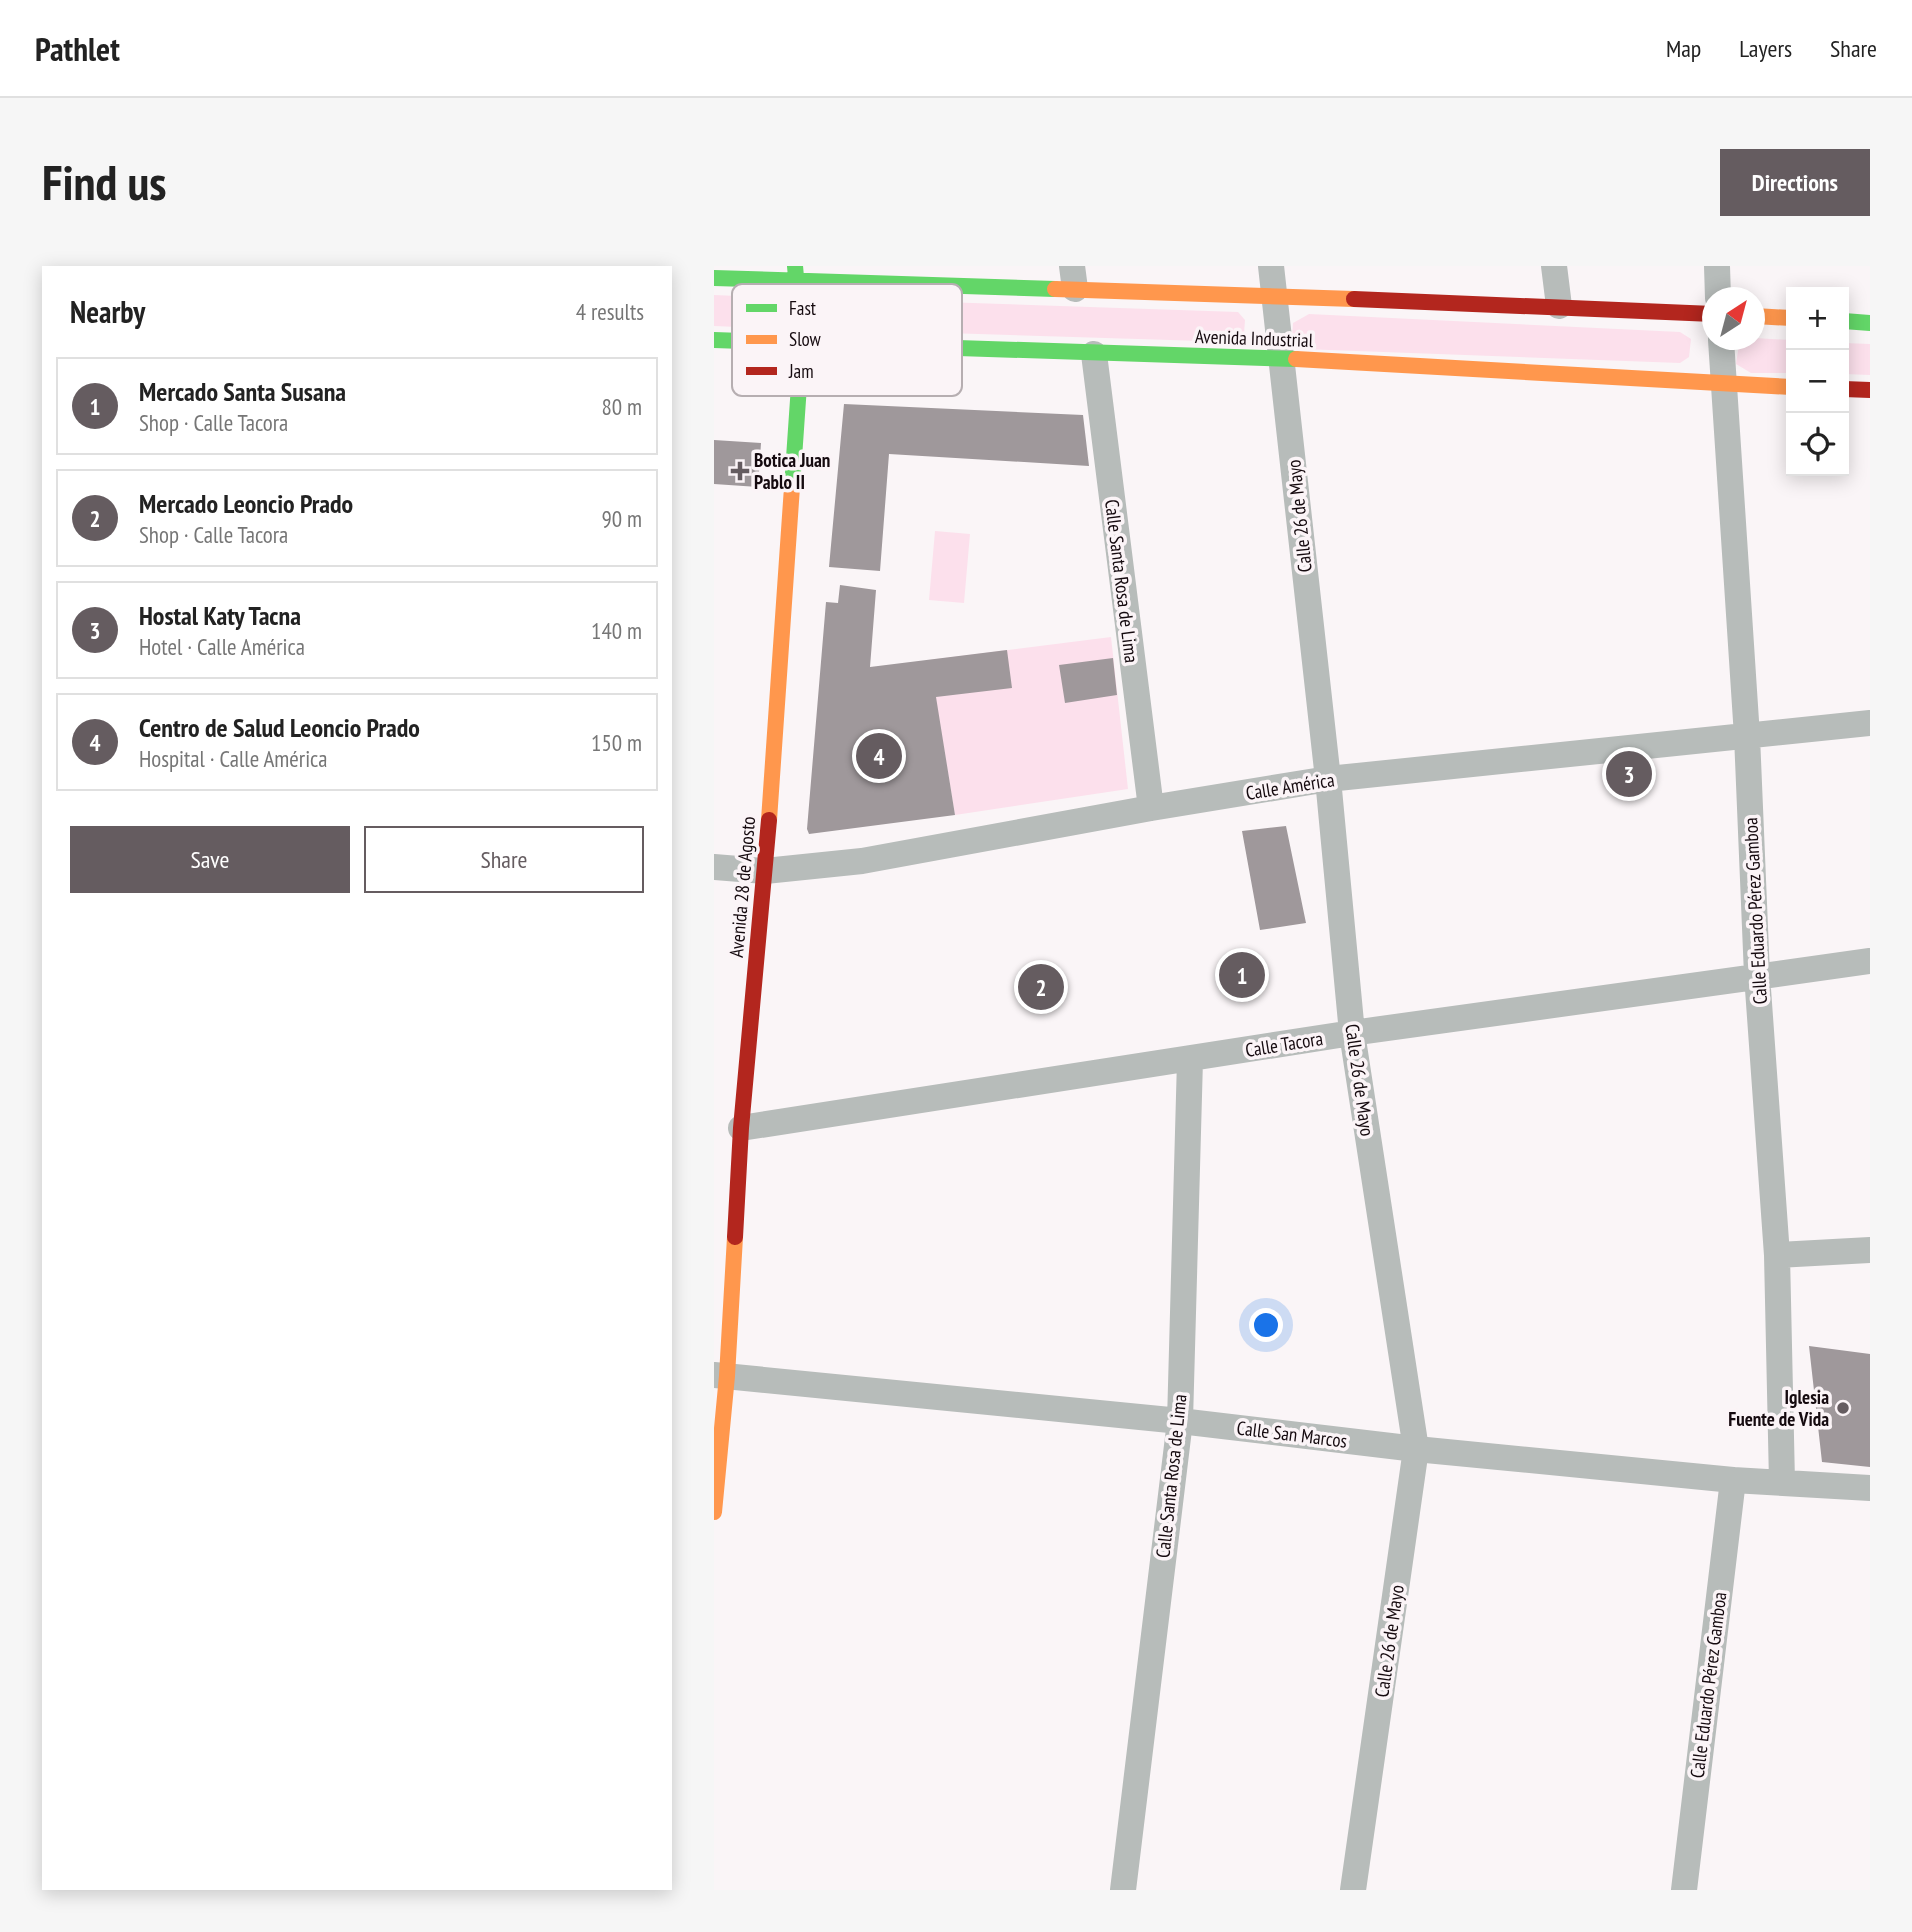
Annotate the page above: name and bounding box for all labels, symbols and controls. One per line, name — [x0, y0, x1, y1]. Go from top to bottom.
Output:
text: Pathlet — [35, 27, 120, 70]
text: Map — [1666, 33, 1701, 64]
text: Layers — [1739, 33, 1792, 64]
text: Share — [1830, 33, 1877, 64]
button: Directions — [1720, 149, 1870, 216]
text: Find us — [42, 150, 166, 214]
legend — [732, 284, 962, 396]
north arrow — [1702, 287, 1765, 350]
map controls — [1786, 287, 1849, 476]
button: + — [1786, 287, 1849, 350]
text: Nearby — [70, 292, 145, 331]
text: Fast — [789, 296, 817, 320]
text: 4 results — [576, 297, 644, 326]
street label: Avenida Industrial — [1195, 324, 1314, 352]
text: Slow — [789, 327, 822, 351]
button: − — [1786, 350, 1849, 413]
text: Jam — [788, 359, 814, 383]
text: Mercado Santa Susana — [139, 375, 346, 408]
text: 1 — [90, 392, 101, 421]
text: 80 m — [601, 392, 642, 421]
text: Shop · Calle Tacora — [139, 408, 288, 437]
button: locate — [1786, 413, 1849, 476]
place label: Botica Juan Pablo II — [754, 448, 830, 494]
street label: Calle 26 de Mayo — [1281, 459, 1317, 573]
marker: Botica Juan Pablo II — [732, 463, 748, 479]
text: Mercado Leoncio Prado — [139, 487, 353, 520]
street label: Calle Santa Rosa de Lima — [1100, 498, 1144, 664]
text: 2 — [90, 504, 101, 533]
text: 90 m — [601, 504, 642, 533]
text: Shop · Calle Tacora — [139, 520, 288, 549]
text: Hostal Katy Tacna — [139, 599, 301, 632]
text: 3 — [90, 616, 101, 645]
text: 140 m — [591, 616, 642, 645]
text: Hotel · Calle América — [139, 632, 305, 661]
text: Centro de Salud Leoncio Prado — [139, 711, 420, 744]
text: 4 — [90, 728, 101, 757]
text: 150 m — [591, 728, 642, 757]
pin: 4 — [856, 730, 902, 782]
text: Hospital · Calle América — [139, 744, 328, 773]
pin: 3 — [1606, 748, 1652, 800]
street label: Calle América — [1244, 767, 1336, 805]
street label: Avenida 28 de Agosto — [724, 815, 760, 959]
street label: Calle Eduardo Pérez Gamboa — [1738, 817, 1772, 1005]
button: Save — [70, 826, 350, 893]
button: Share — [364, 826, 644, 893]
pin: 1 — [1219, 949, 1265, 1001]
pin: 2 — [1018, 961, 1064, 1013]
street label: Calle 26 de Mayo — [1340, 1022, 1380, 1138]
street label: Calle Tacora — [1243, 1026, 1325, 1062]
your location — [1249, 1308, 1283, 1342]
place label: Iglesia Fuente de Vida — [1728, 1385, 1829, 1431]
street label: Calle Santa Rosa de Lima — [1150, 1393, 1192, 1559]
marker: Iglesia Fuente de Vida — [1835, 1400, 1851, 1416]
street label: Calle San Marcos — [1236, 1415, 1348, 1453]
street label: Calle 26 de Mayo — [1369, 1583, 1409, 1699]
street label: Calle Eduardo Pérez Gamboa — [1685, 1591, 1731, 1779]

